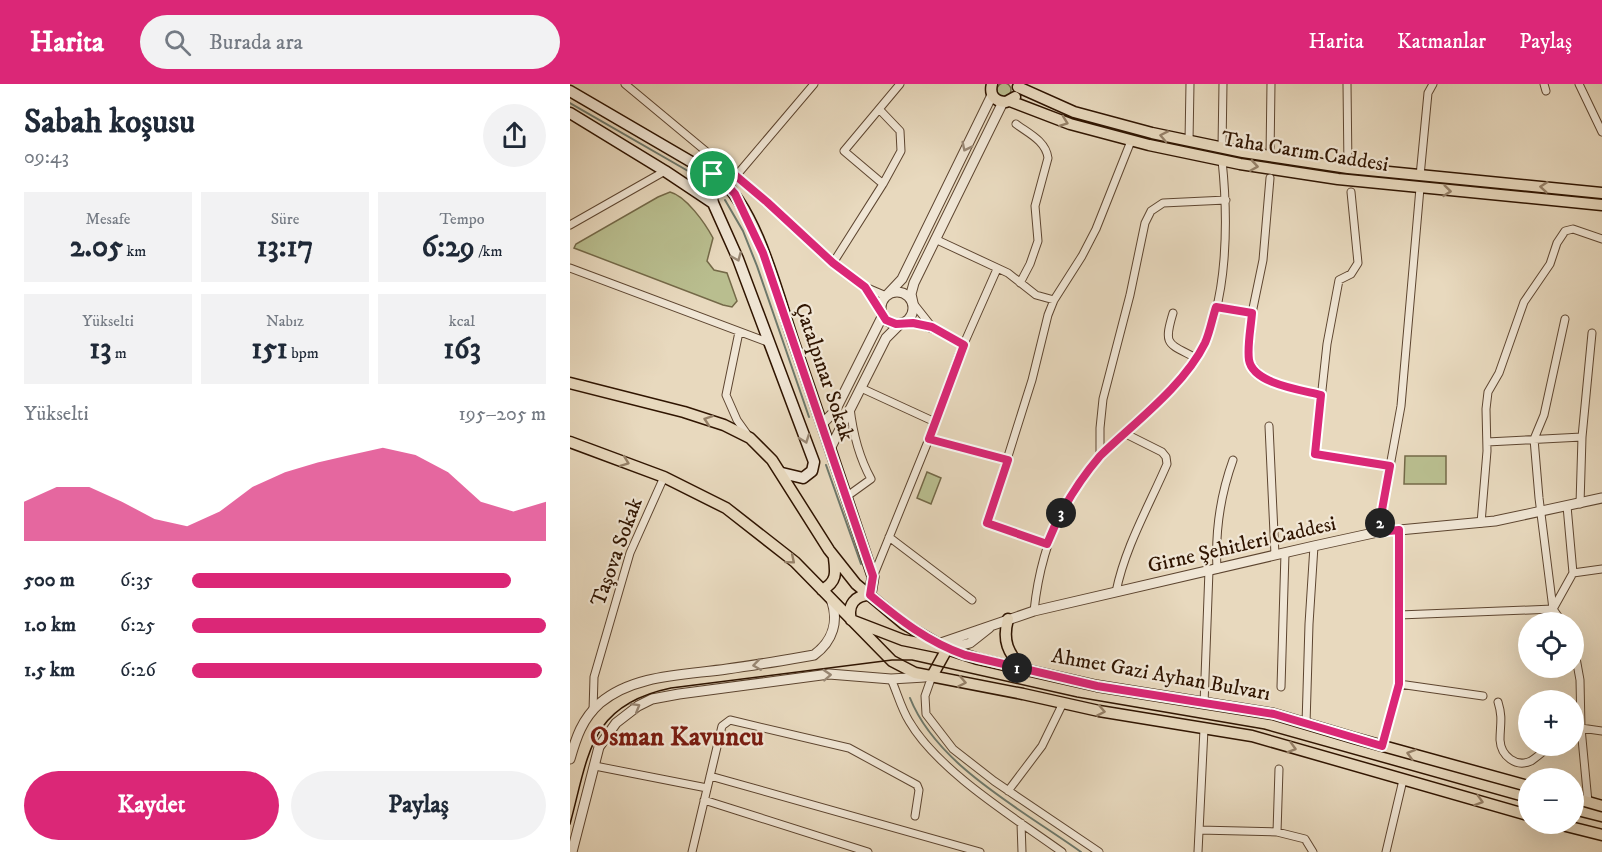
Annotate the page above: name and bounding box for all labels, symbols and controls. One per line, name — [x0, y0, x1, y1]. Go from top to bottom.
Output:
search box — [140, 15, 560, 69]
text: Harita — [30, 25, 104, 60]
icon: search — [161, 26, 194, 59]
text: Burada ara — [209, 29, 303, 56]
text: Harita — [1309, 29, 1364, 55]
text: Katmanlar — [1397, 29, 1486, 55]
text: Paylaş — [1519, 29, 1572, 55]
text: Sabah koşusu — [24, 102, 195, 143]
button: share — [483, 104, 546, 167]
one-way arrow — [1059, 114, 1069, 127]
street label: Taha Carım Caddesi — [1220, 126, 1390, 178]
one-way arrow — [1159, 130, 1169, 143]
one-way arrow — [962, 141, 974, 152]
text: 09:43 — [24, 145, 69, 170]
pin — [687, 148, 738, 199]
icon: arrive — [696, 157, 729, 190]
one-way arrow — [1249, 159, 1259, 172]
one-way arrow — [1539, 181, 1548, 194]
one-way arrow — [1443, 184, 1452, 197]
text: Mesafe — [86, 209, 130, 229]
text: Süre — [271, 209, 299, 229]
text: Tempo — [440, 209, 484, 229]
text: 2.05 — [70, 229, 123, 266]
text: 13:17 — [257, 229, 313, 266]
text: 6:29 — [422, 229, 475, 266]
text: km — [123, 241, 146, 261]
text: /km — [475, 241, 502, 261]
one-way arrow — [730, 250, 742, 261]
street label: Çatalpınar Sokak — [788, 300, 860, 445]
text: Yükselti — [82, 311, 134, 331]
text: Nabız — [266, 311, 304, 331]
text: kcal — [449, 311, 475, 331]
text: 13 — [89, 331, 111, 368]
text: 151 — [251, 331, 288, 368]
text: 163 — [443, 331, 481, 368]
text: m — [111, 343, 127, 363]
text: bpm — [288, 343, 319, 363]
text: Yükselti — [24, 402, 89, 427]
text: 195–205 m — [458, 402, 546, 427]
one-way arrow — [703, 415, 714, 427]
one-way arrow — [798, 433, 810, 444]
one-way arrow — [619, 455, 630, 467]
street label: Taşova Sokak — [585, 494, 649, 610]
pin: 3 — [1046, 498, 1076, 528]
text: 3 — [1058, 503, 1064, 523]
pin: 2 — [1365, 508, 1395, 538]
street label: Girne Şehitleri Caddesi — [1145, 511, 1339, 579]
text: 2 — [1376, 513, 1384, 533]
one-way arrow — [784, 553, 795, 564]
text: 500 m — [24, 568, 75, 593]
text: 6:35 — [120, 568, 153, 593]
map controls — [1518, 612, 1584, 834]
button: locate — [1518, 612, 1584, 678]
text: 1.0 km — [24, 613, 76, 638]
text: 6:25 — [120, 613, 155, 638]
street label: Ahmet Gazi Ayhan Bulvarı — [1050, 643, 1272, 707]
pin: 1 — [1002, 653, 1032, 683]
text: 1.5 km — [24, 658, 75, 683]
text: 6:26 — [120, 658, 156, 683]
one-way arrow — [752, 658, 762, 670]
text: 1 — [1014, 658, 1020, 678]
one-way arrow — [823, 669, 832, 682]
one-way arrow — [956, 675, 966, 688]
button: + — [1518, 690, 1584, 756]
one-way arrow — [630, 703, 640, 715]
one-way arrow — [1095, 704, 1105, 717]
district label: Osman Kavuncu — [590, 720, 764, 754]
one-way arrow — [1286, 741, 1297, 753]
one-way arrow — [1406, 749, 1416, 762]
button: − — [1518, 768, 1584, 834]
button: Kaydet — [24, 771, 279, 840]
button: Paylaş — [291, 771, 546, 840]
one-way arrow — [1474, 794, 1484, 806]

